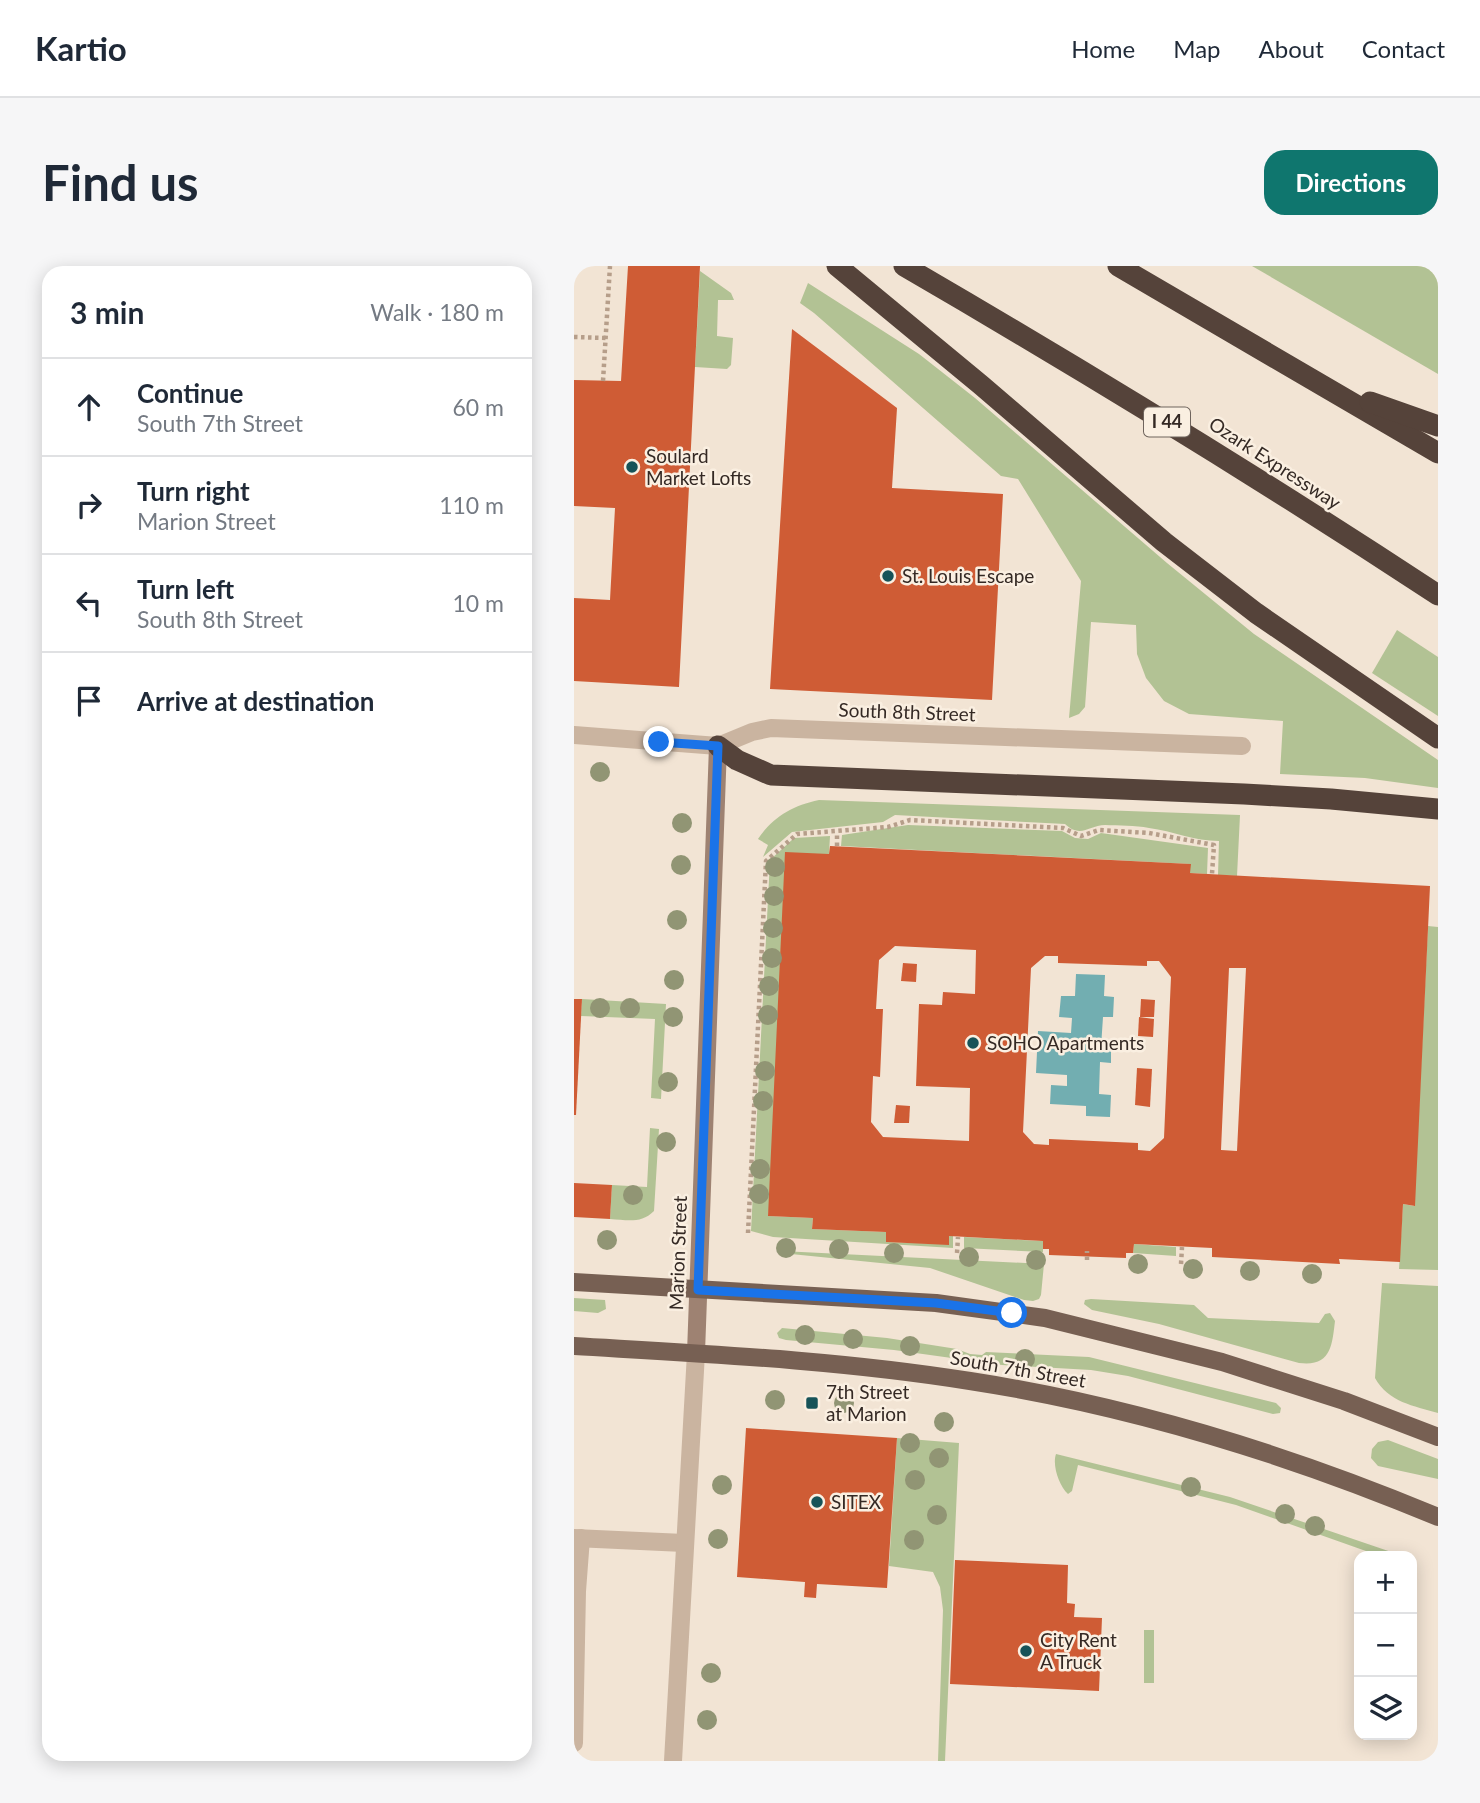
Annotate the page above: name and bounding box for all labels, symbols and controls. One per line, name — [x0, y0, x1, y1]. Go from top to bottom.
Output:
text: Kartio — [35, 28, 127, 68]
text: Home — [1071, 34, 1135, 63]
text: Map — [1173, 34, 1221, 63]
text: About — [1259, 34, 1324, 63]
text: Contact — [1362, 34, 1445, 63]
button: Directions — [1264, 150, 1438, 215]
text: Find us — [42, 153, 199, 211]
text: 3 min — [70, 294, 144, 330]
text: Walk · 180 m — [370, 298, 504, 326]
text: Continue — [137, 377, 243, 409]
icon: ahead — [70, 388, 108, 426]
text: 60 m — [453, 393, 504, 421]
road number: I 44 — [1144, 407, 1190, 436]
text: South 7th Street — [137, 409, 303, 437]
street label: Ozark Expressway — [1205, 411, 1346, 514]
place label: Soulard Market Lofts — [646, 444, 751, 489]
marker: Soulard Market Lofts — [624, 459, 640, 475]
text: Turn right — [137, 475, 250, 507]
icon: right — [70, 486, 108, 524]
text: 110 m — [439, 491, 504, 519]
text: Marion Street — [137, 507, 276, 535]
place label: St. Louis Escape — [902, 564, 1034, 587]
marker: St. Louis Escape — [880, 568, 896, 584]
text: Turn left — [137, 573, 234, 605]
icon: left — [70, 584, 108, 622]
text: 10 m — [453, 589, 504, 617]
text: South 8th Street — [137, 605, 303, 633]
icon: arrive — [70, 682, 108, 720]
text: Arrive at destination — [137, 685, 374, 717]
street label: South 8th Street — [838, 698, 976, 725]
route end — [643, 726, 674, 757]
place label: SOHO Apartments — [987, 1031, 1144, 1054]
marker: SOHO Apartments — [965, 1035, 981, 1051]
street label: Marion Street — [664, 1195, 691, 1311]
route start — [996, 1297, 1027, 1328]
street label: South 7th Street — [949, 1345, 1088, 1392]
place label: 7th Street at Marion — [826, 1380, 910, 1425]
marker: 7th Street at Marion — [804, 1395, 820, 1411]
place label: SITEX — [831, 1490, 882, 1513]
marker: SITEX — [809, 1494, 825, 1510]
map controls — [1354, 1551, 1417, 1740]
button: + — [1354, 1551, 1417, 1614]
button: − — [1354, 1614, 1417, 1677]
place label: City Rent A Truck — [1040, 1628, 1117, 1673]
marker: City Rent A Truck — [1018, 1643, 1034, 1659]
button: layers — [1354, 1677, 1417, 1740]

